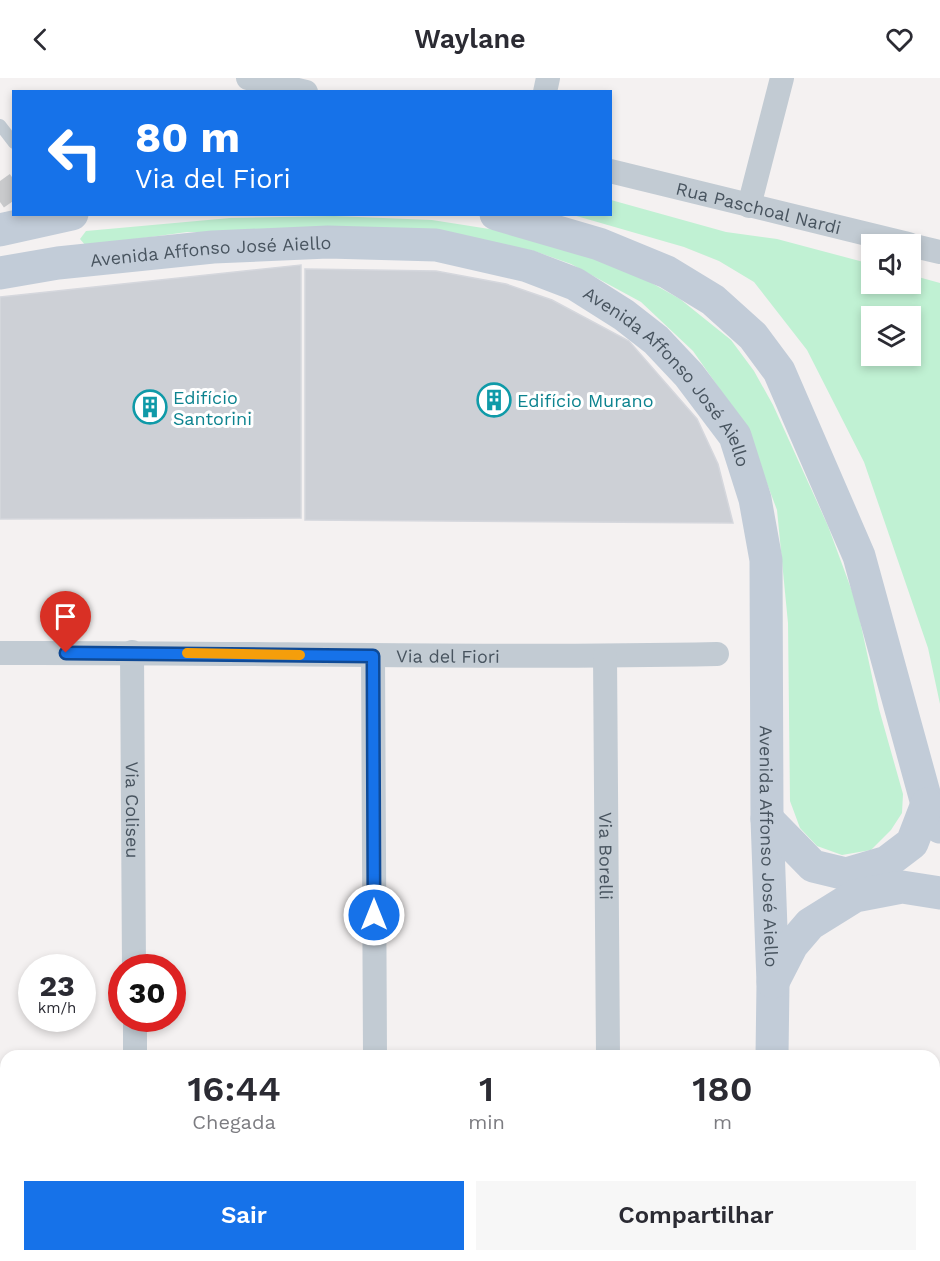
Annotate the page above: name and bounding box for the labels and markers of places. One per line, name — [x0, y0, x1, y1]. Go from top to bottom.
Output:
building icon: Edifício Murano — [476, 382, 512, 418]
place label: Edifício Santorini — [173, 387, 252, 429]
building icon: Edifício Santorini — [132, 389, 168, 425]
place label: Edifício Murano — [517, 390, 653, 411]
pin — [40, 591, 91, 653]

